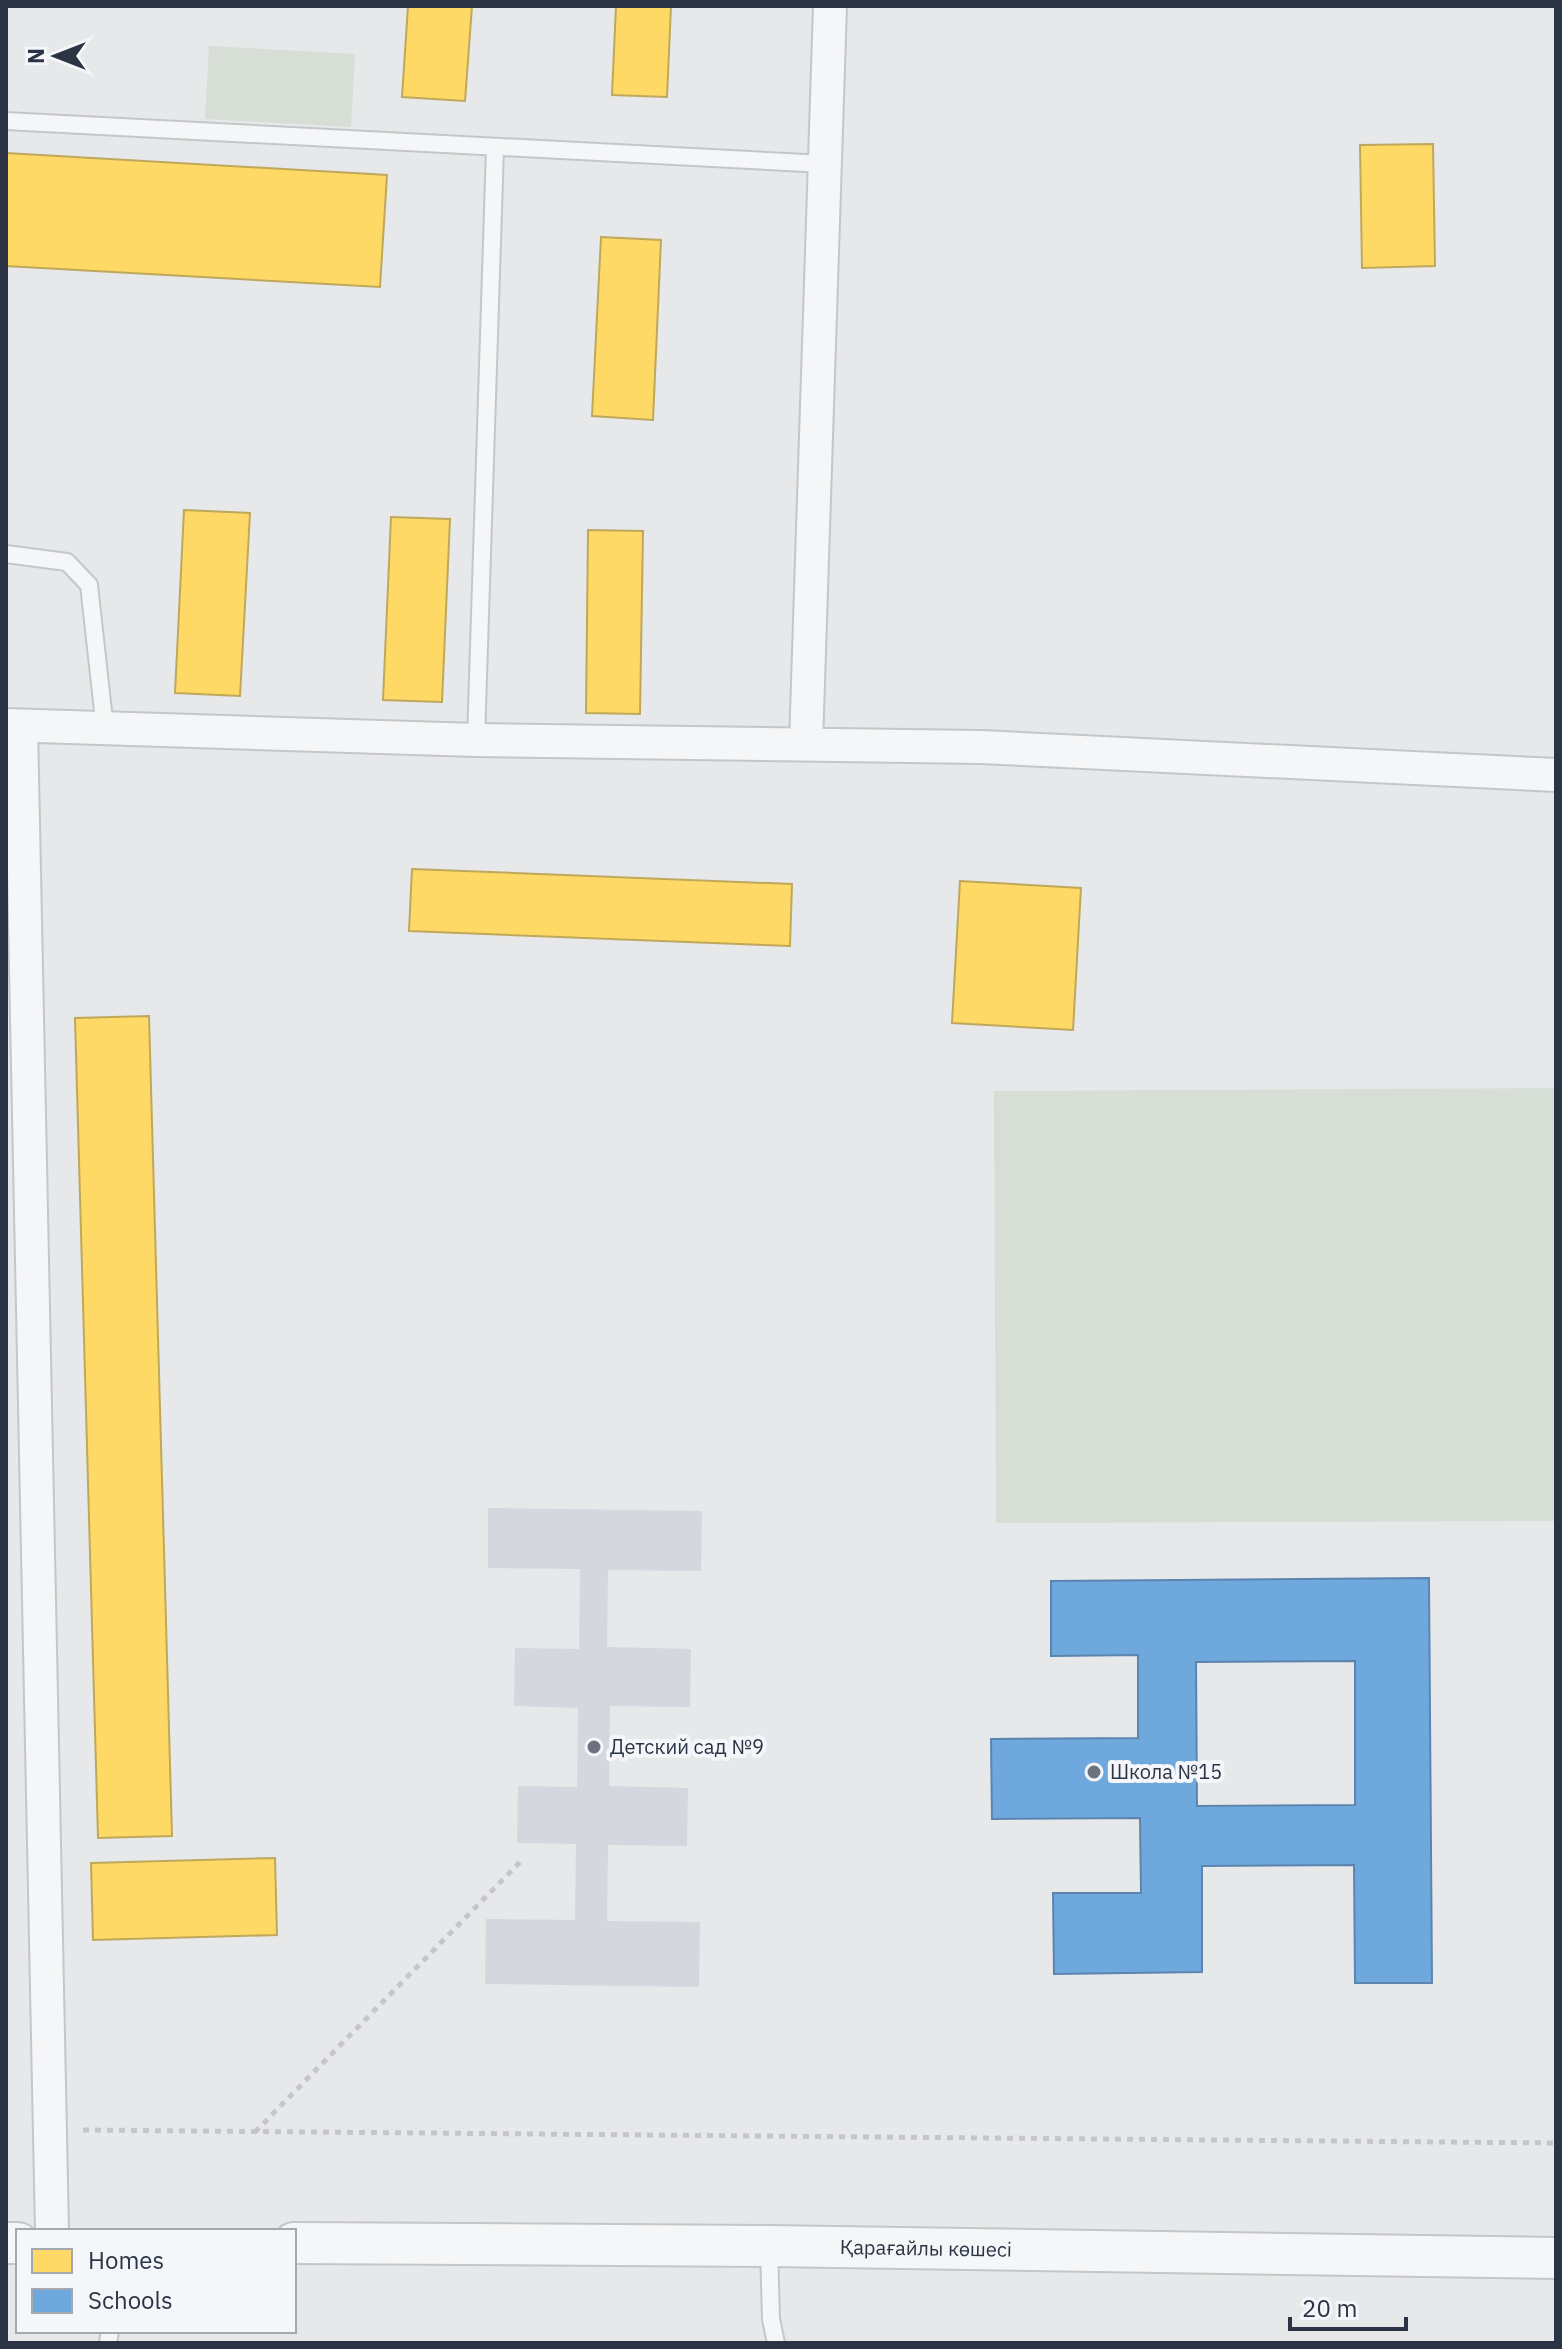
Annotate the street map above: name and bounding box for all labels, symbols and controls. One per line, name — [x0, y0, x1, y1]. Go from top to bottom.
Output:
north arrow — [16, 16, 96, 96]
text: N — [21, 48, 50, 64]
place label: Детский сад №9 — [610, 1733, 764, 1760]
marker: Детский сад №9 — [585, 1738, 603, 1756]
place label: Школа №15 — [1110, 1758, 1222, 1785]
marker: Школа №15 — [1085, 1763, 1103, 1781]
legend — [16, 2229, 296, 2333]
street label: Қарағайлы көшесі — [840, 2233, 1012, 2263]
text: Homes — [88, 2244, 164, 2276]
scale bar — [1290, 2281, 1406, 2331]
text: Schools — [88, 2284, 173, 2316]
text: 20 m — [1302, 2292, 1357, 2324]

